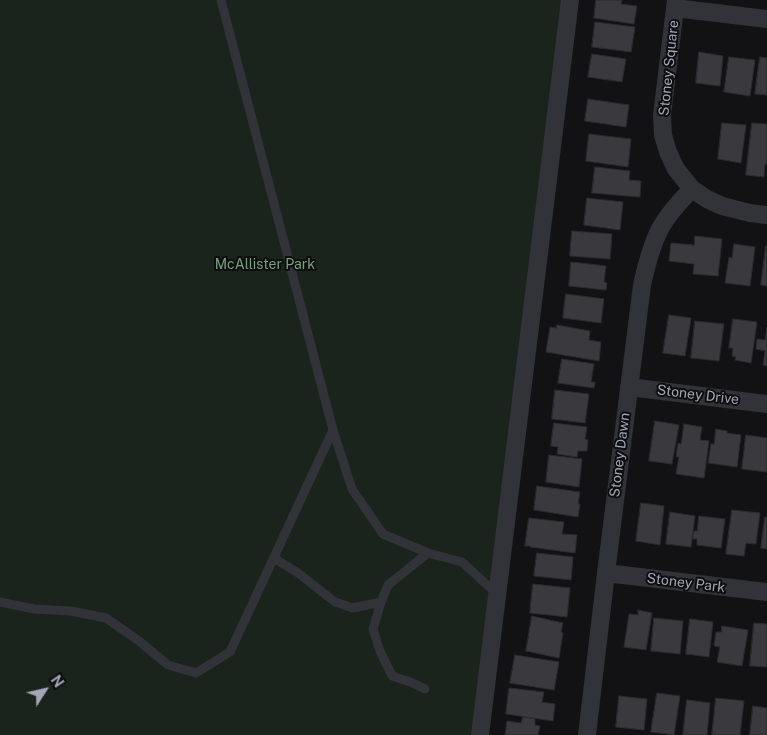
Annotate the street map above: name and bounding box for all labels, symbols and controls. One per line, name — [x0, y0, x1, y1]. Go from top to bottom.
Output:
street label: Stoney Square — [656, 19, 682, 117]
park label: McAllister Park — [215, 257, 315, 273]
street label: Stoney Drive — [656, 382, 740, 408]
street label: Stoney Dawn — [606, 412, 634, 498]
street label: Stoney Park — [646, 570, 726, 596]
north arrow — [20, 665, 70, 715]
text: N — [48, 672, 67, 690]

